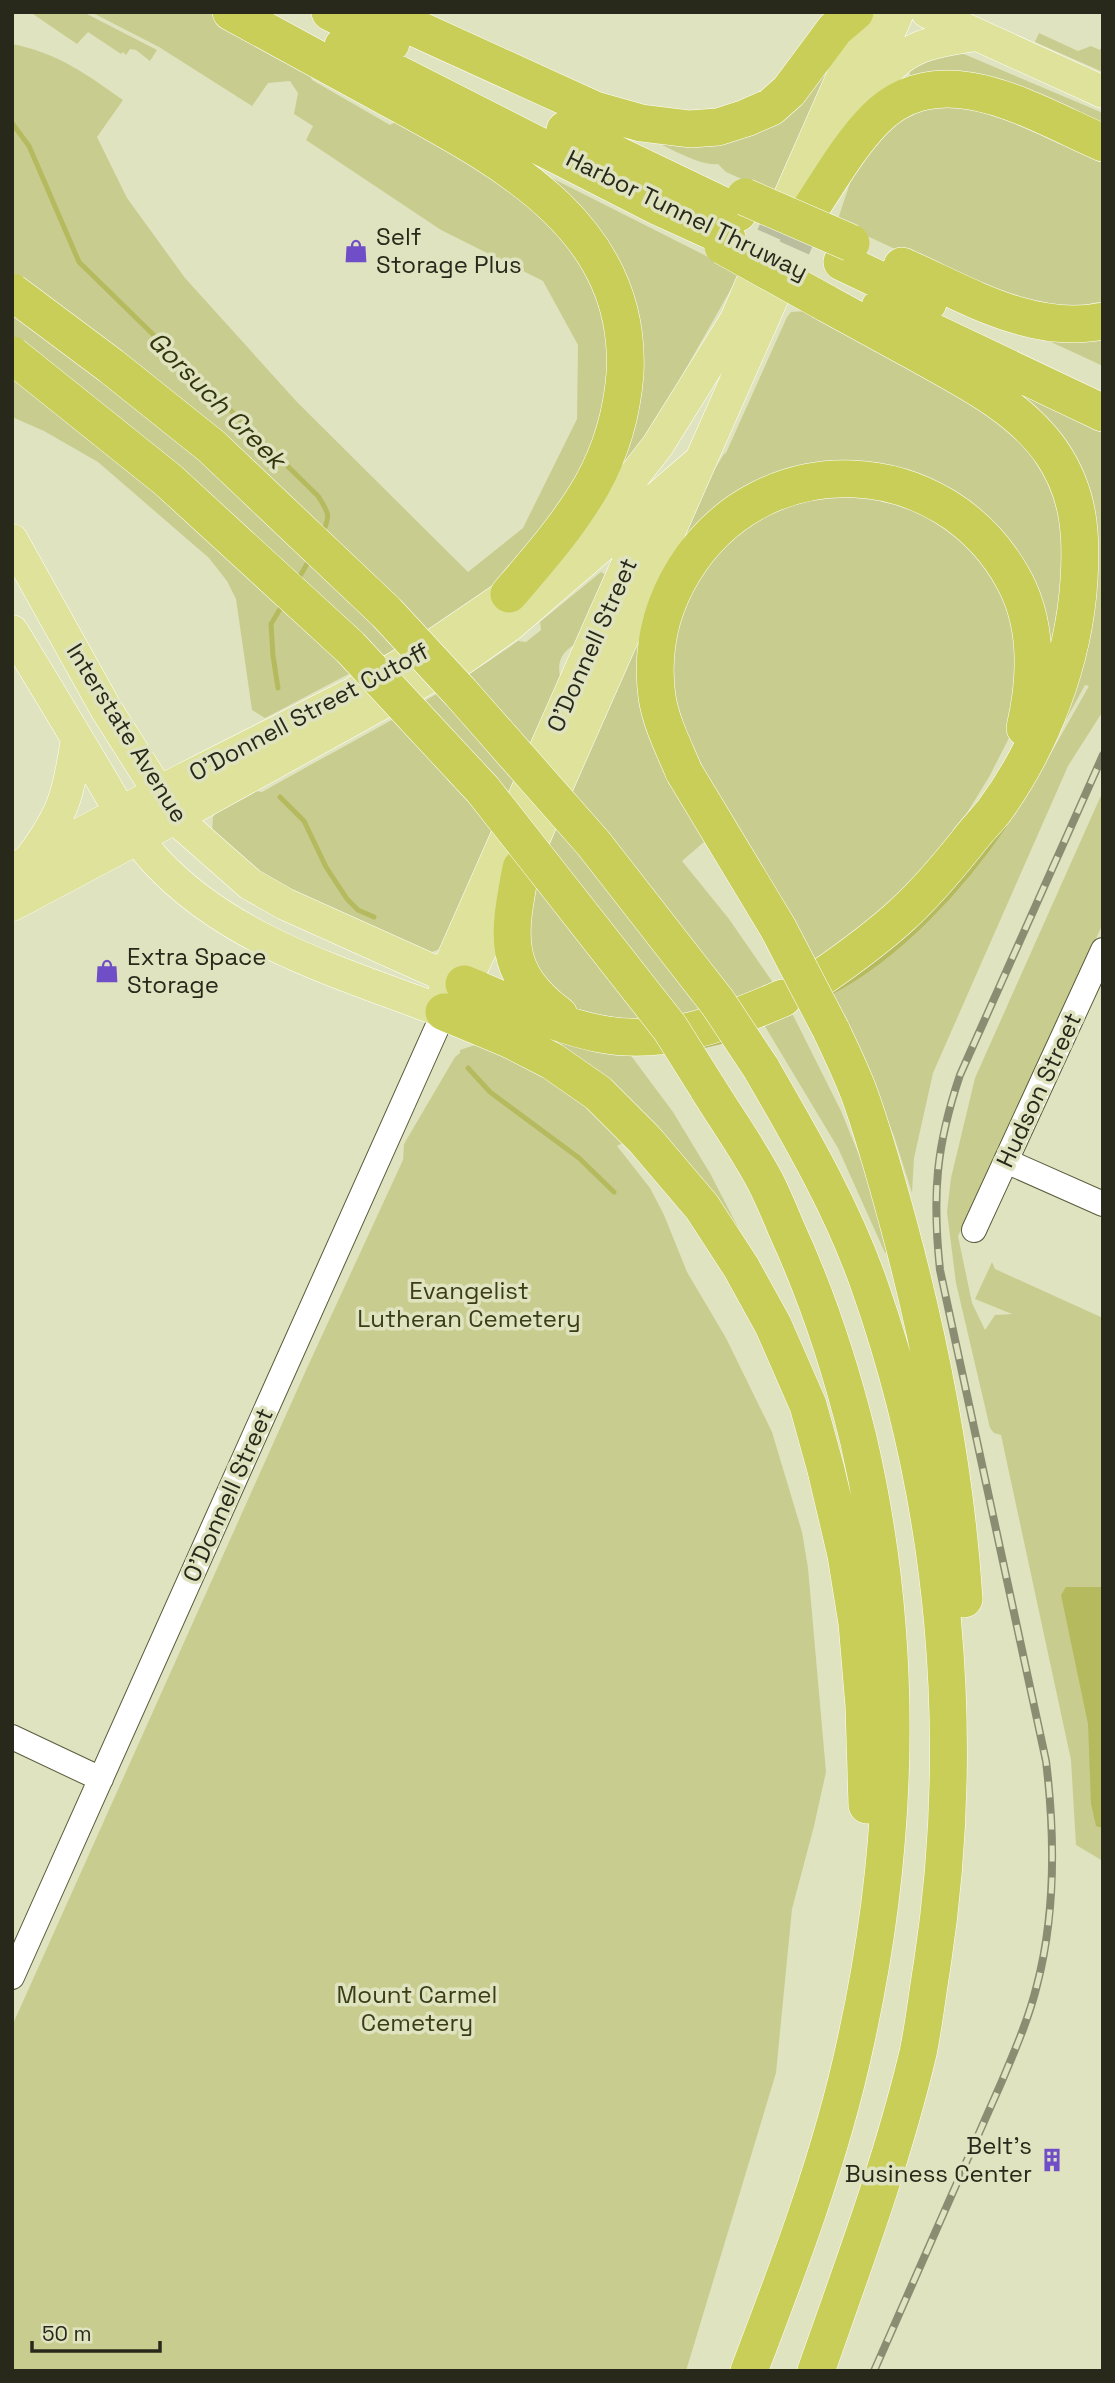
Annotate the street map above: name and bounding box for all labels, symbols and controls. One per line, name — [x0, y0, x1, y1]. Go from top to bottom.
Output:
street label: Harbor Tunnel Thruway — [561, 142, 813, 287]
place label: Self Storage Plus — [376, 221, 522, 280]
shop icon: Self Storage Plus — [342, 237, 370, 265]
water label: Gorsuch Creek — [141, 324, 295, 478]
street label: O'Donnell Street — [539, 553, 644, 737]
street label: O'Donnell Street Cutoff — [184, 635, 434, 788]
street label: Interstate Avenue — [60, 637, 195, 828]
place label: Extra Space Storage — [127, 941, 267, 1000]
shop icon: Extra Space Storage — [93, 957, 121, 985]
street label: Hudson Street — [989, 1007, 1088, 1172]
park label: Evangelist Lutheran Cemetery — [357, 1275, 581, 1334]
street label: O'Donnell Street — [175, 1403, 280, 1587]
park label: Mount Carmel Cemetery — [337, 1979, 497, 2038]
place label: Belt's Business Center — [845, 2130, 1032, 2189]
building icon: Belt's Business Center — [1038, 2146, 1066, 2174]
scale bar — [32, 2310, 159, 2354]
text: 50 m — [42, 2320, 92, 2347]

